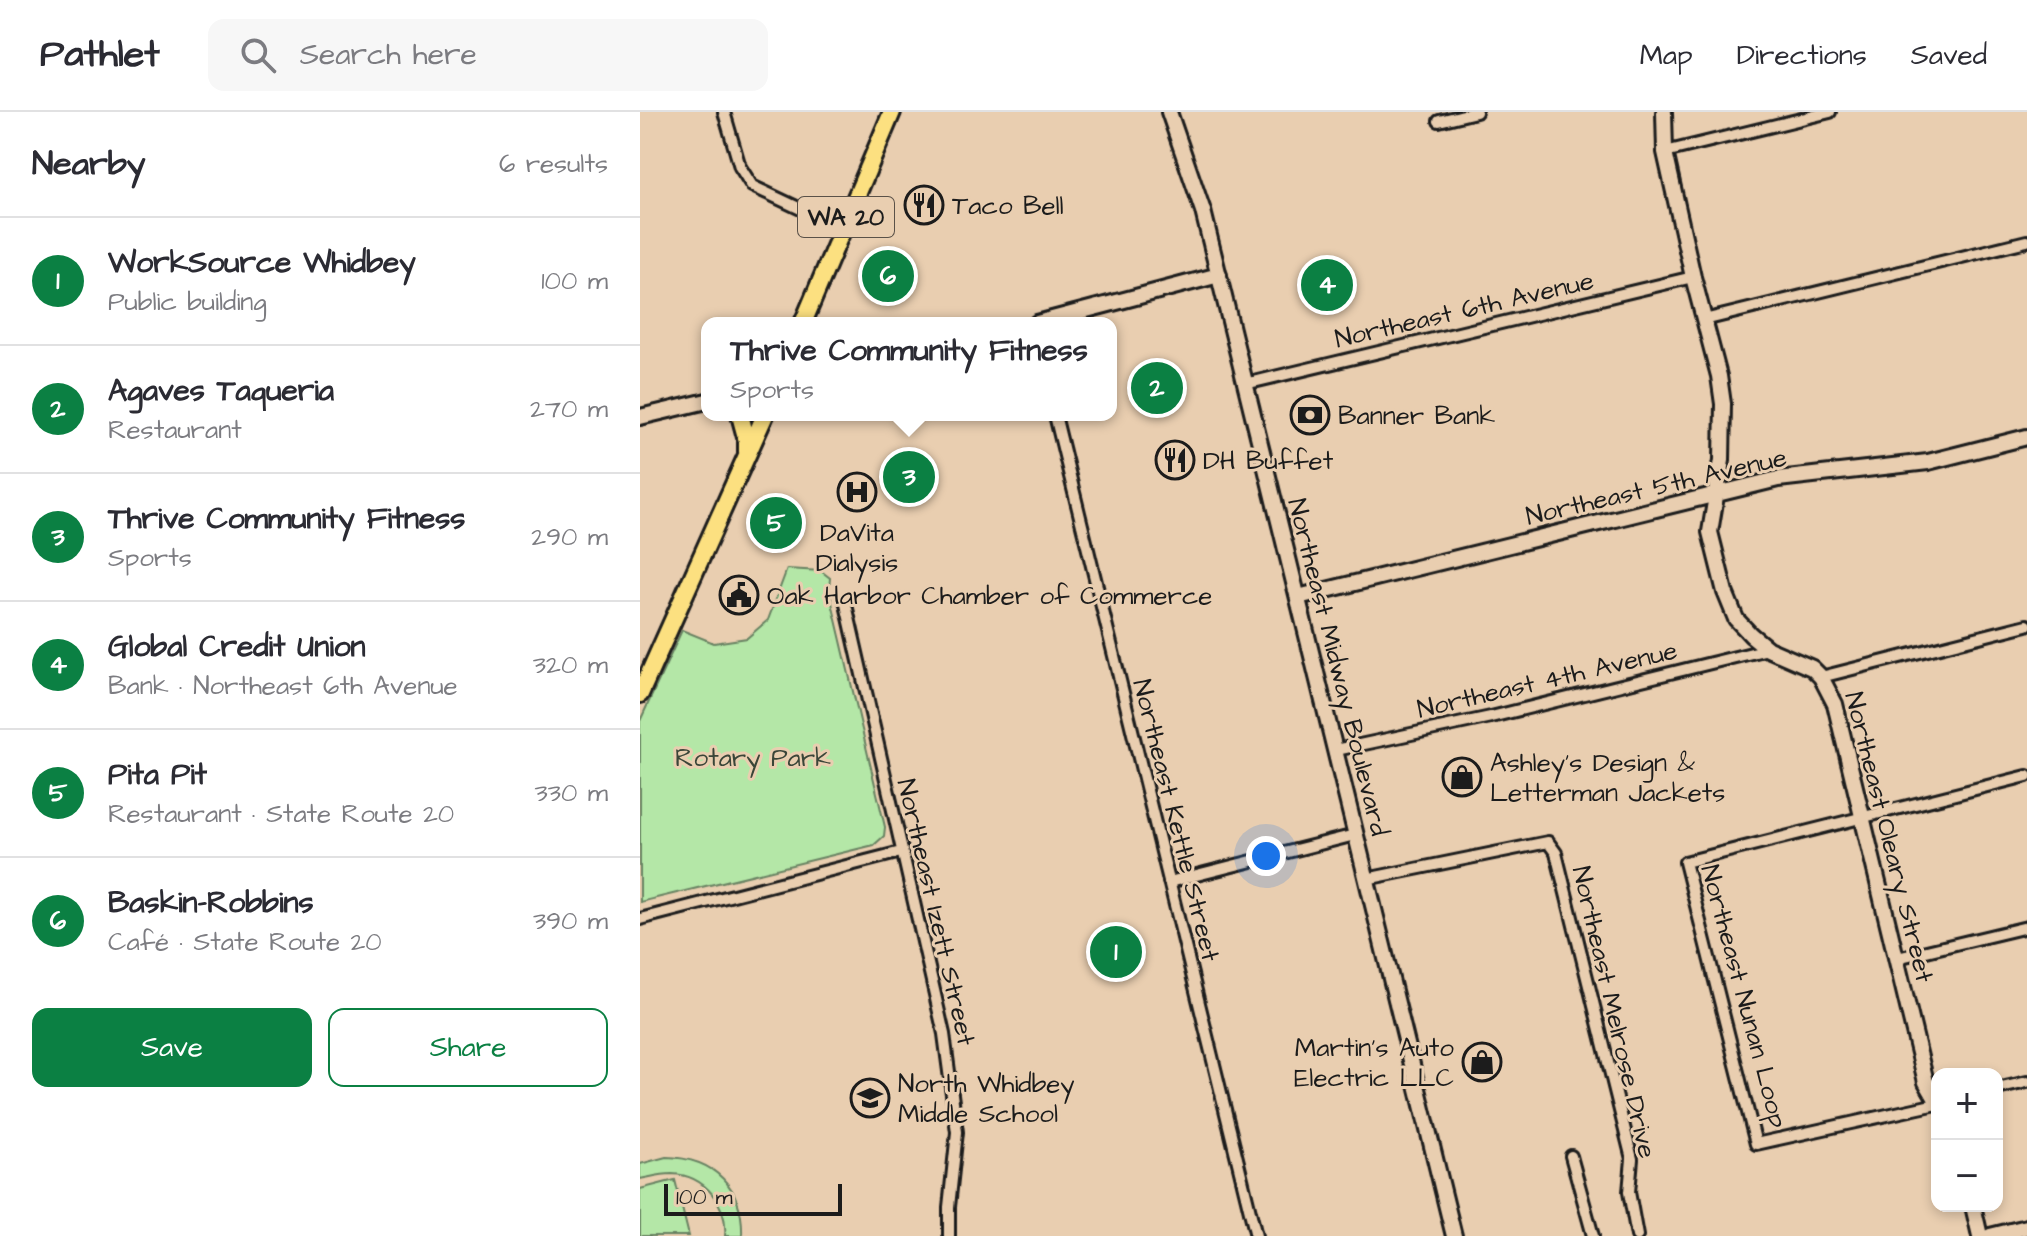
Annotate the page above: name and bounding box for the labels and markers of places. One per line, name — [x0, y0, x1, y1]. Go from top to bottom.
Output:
restaurant icon: Taco Bell — [903, 184, 945, 226]
place label: Taco Bell — [952, 188, 1064, 224]
pin: 6 — [862, 246, 914, 306]
pin: 4 — [1301, 255, 1353, 315]
pin: 2 — [1131, 358, 1183, 418]
bank icon: Banner Bank — [1289, 394, 1331, 436]
place label: Banner Bank — [1338, 398, 1495, 434]
restaurant icon: DH Buffet — [1154, 439, 1196, 481]
place label: DH Buffet — [1203, 443, 1334, 479]
pin: 3 — [883, 447, 935, 507]
hospital icon: DaVita Dialysis — [836, 471, 878, 513]
pin: 5 — [750, 493, 802, 553]
place label: DaVita Dialysis — [816, 515, 898, 583]
public building icon: Oak Harbor Chamber of Commerce — [718, 574, 760, 616]
place label: Oak Harbor Chamber of Commerce — [767, 578, 1212, 614]
place label: Ashley's Design & Letterman Jackets — [1490, 745, 1725, 811]
shop icon: Ashley's Design & Letterman Jackets — [1441, 756, 1483, 798]
pin: 1 — [1090, 922, 1142, 982]
place label: Martin's Auto Electric LLC — [1294, 1030, 1454, 1096]
shop icon: Martin's Auto Electric LLC — [1461, 1041, 1503, 1083]
place label: North Whidbey Middle School — [898, 1066, 1075, 1132]
school or university icon: North Whidbey Middle School — [849, 1077, 891, 1119]

